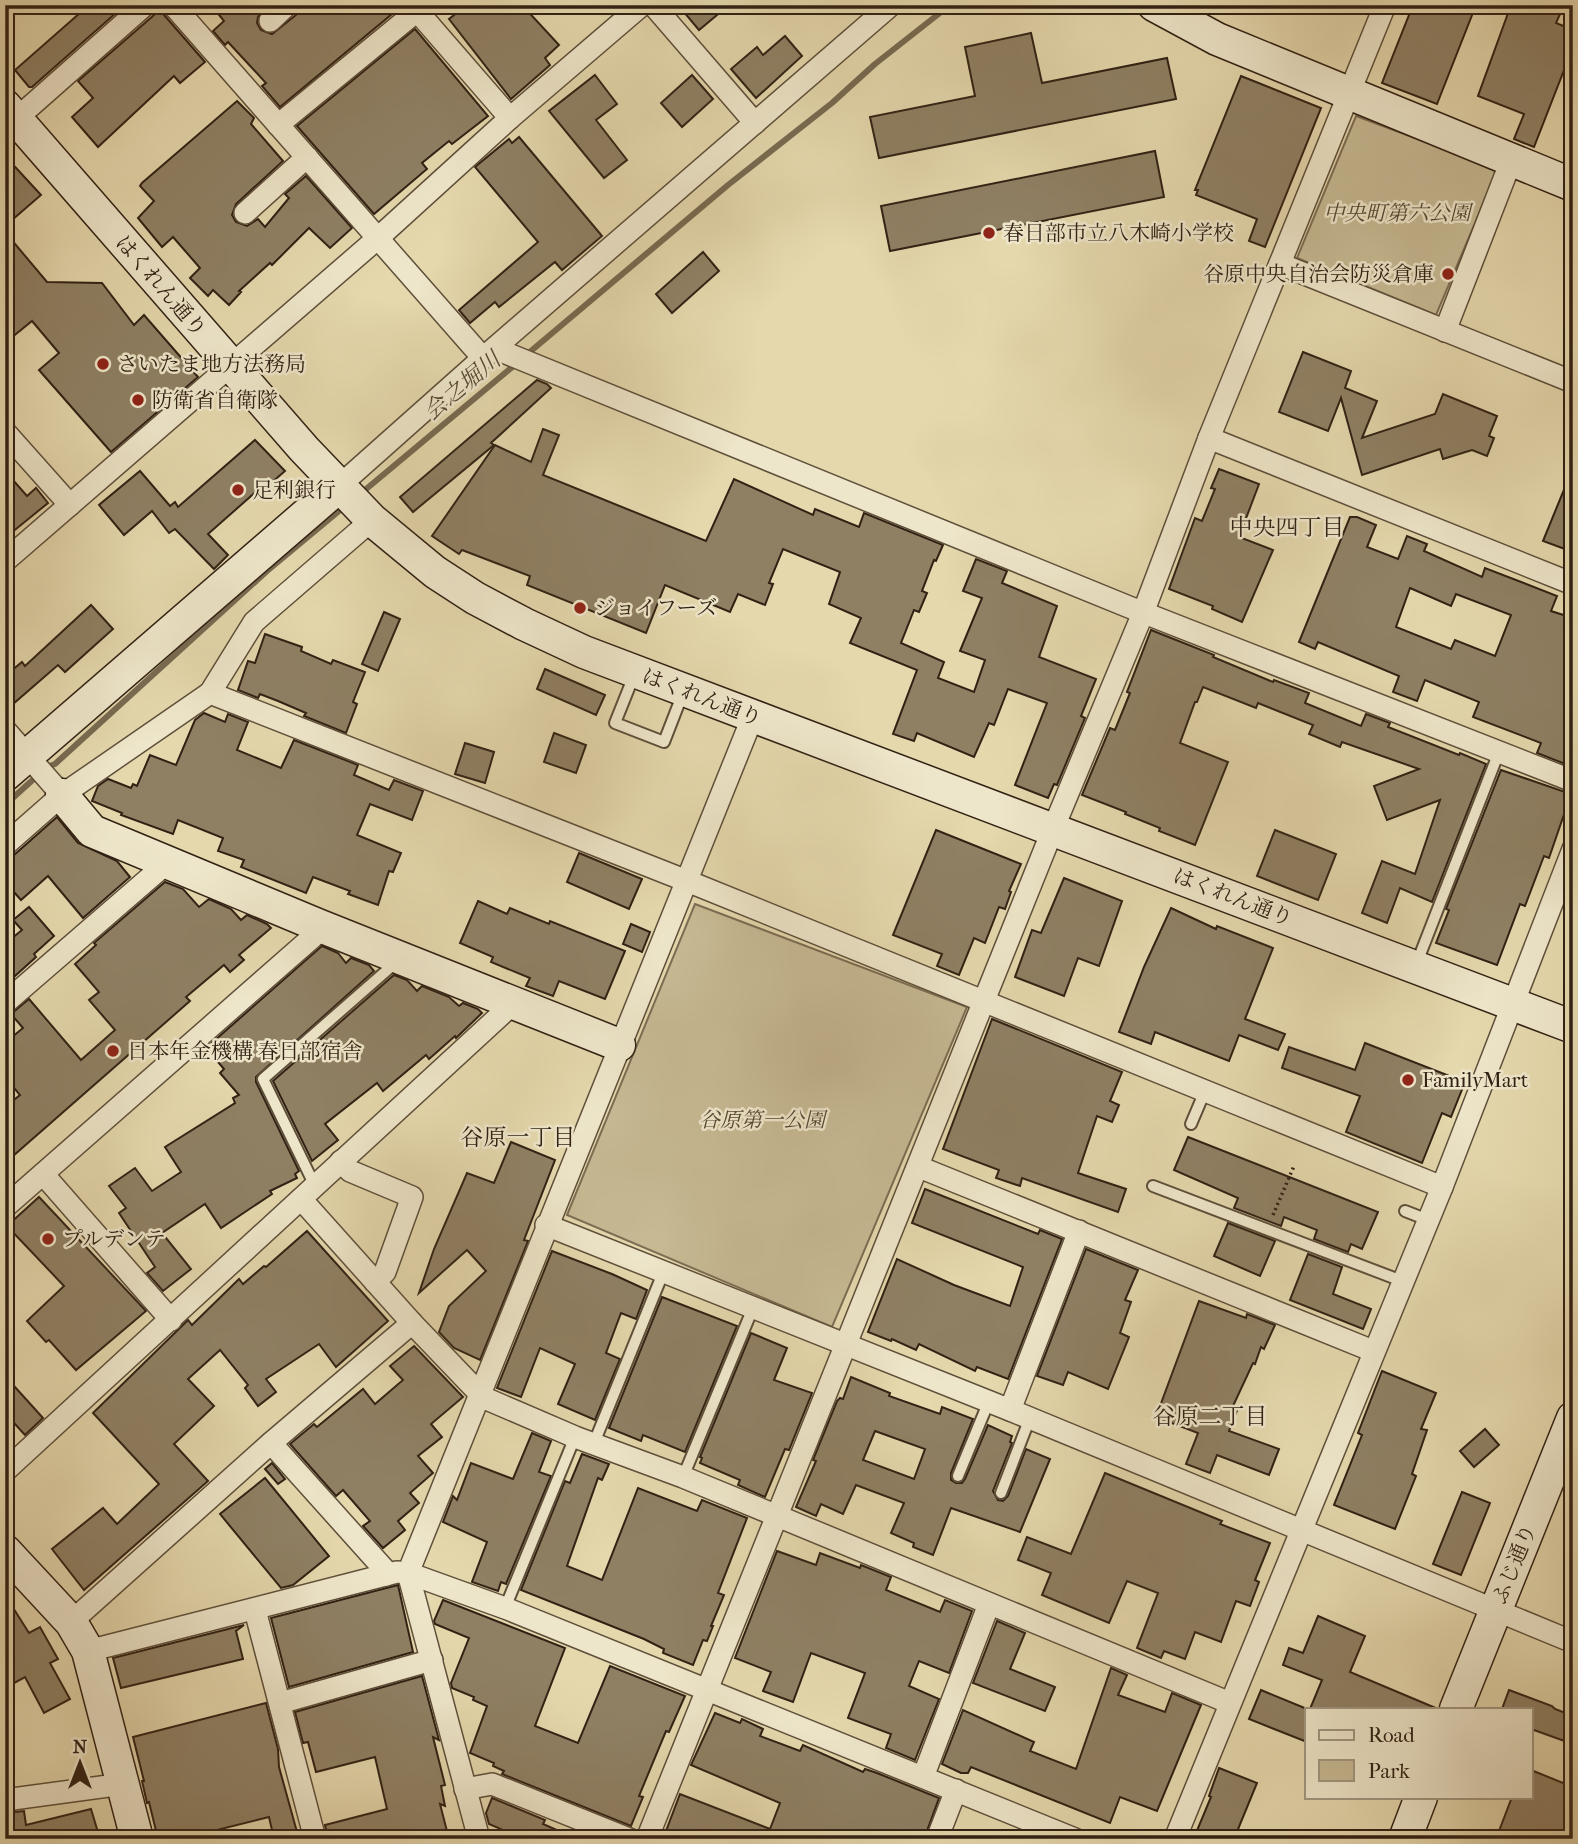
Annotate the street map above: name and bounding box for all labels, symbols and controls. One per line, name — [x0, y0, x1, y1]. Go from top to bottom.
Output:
park label: 中央町第六公園 — [1324, 201, 1473, 225]
place label: 春日部市立八木崎小学校 — [1003, 221, 1234, 245]
marker: 春日部市立八木崎小学校 — [981, 225, 997, 241]
street label: はくれん通り — [111, 231, 211, 341]
place label: 谷原中央自治会防災倉庫 — [1203, 262, 1434, 286]
marker: 谷原中央自治会防災倉庫 — [1440, 266, 1456, 282]
water label: 会之堀川 — [418, 344, 508, 426]
place label: さいたま地方法務局 — [117, 352, 306, 376]
marker: さいたま地方法務局 — [95, 356, 111, 372]
place label: 防衛省自衛隊 — [152, 388, 278, 412]
marker: 防衛省自衛隊 — [130, 392, 146, 408]
place label: 足利銀行 — [252, 478, 336, 502]
marker: 足利銀行 — [230, 482, 246, 498]
district label: 中央四丁目 — [1230, 514, 1345, 541]
place label: ジョイフーズ — [594, 596, 717, 620]
marker: ジョイフーズ — [572, 600, 588, 616]
street label: はくれん通り — [639, 663, 765, 731]
street label: はくれん通り — [1170, 863, 1296, 931]
place label: 日本年金機構 春日部宿舎 — [127, 1039, 363, 1063]
marker: 日本年金機構 春日部宿舎 — [105, 1043, 121, 1059]
place label: FamilyMart — [1422, 1068, 1529, 1092]
marker: FamilyMart — [1400, 1072, 1416, 1088]
park label: 谷原第一公園 — [699, 1108, 828, 1132]
district label: 谷原一丁目 — [461, 1124, 576, 1151]
place label: プルデンテ — [62, 1227, 166, 1251]
marker: プルデンテ — [40, 1231, 56, 1247]
district label: 谷原二丁目 — [1153, 1403, 1268, 1430]
street label: ふじ通り — [1487, 1521, 1541, 1607]
legend — [1305, 1708, 1532, 1798]
text: Road — [1368, 1723, 1415, 1747]
north arrow — [46, 1728, 116, 1798]
text: N — [73, 1736, 88, 1758]
text: Park — [1368, 1759, 1410, 1783]

